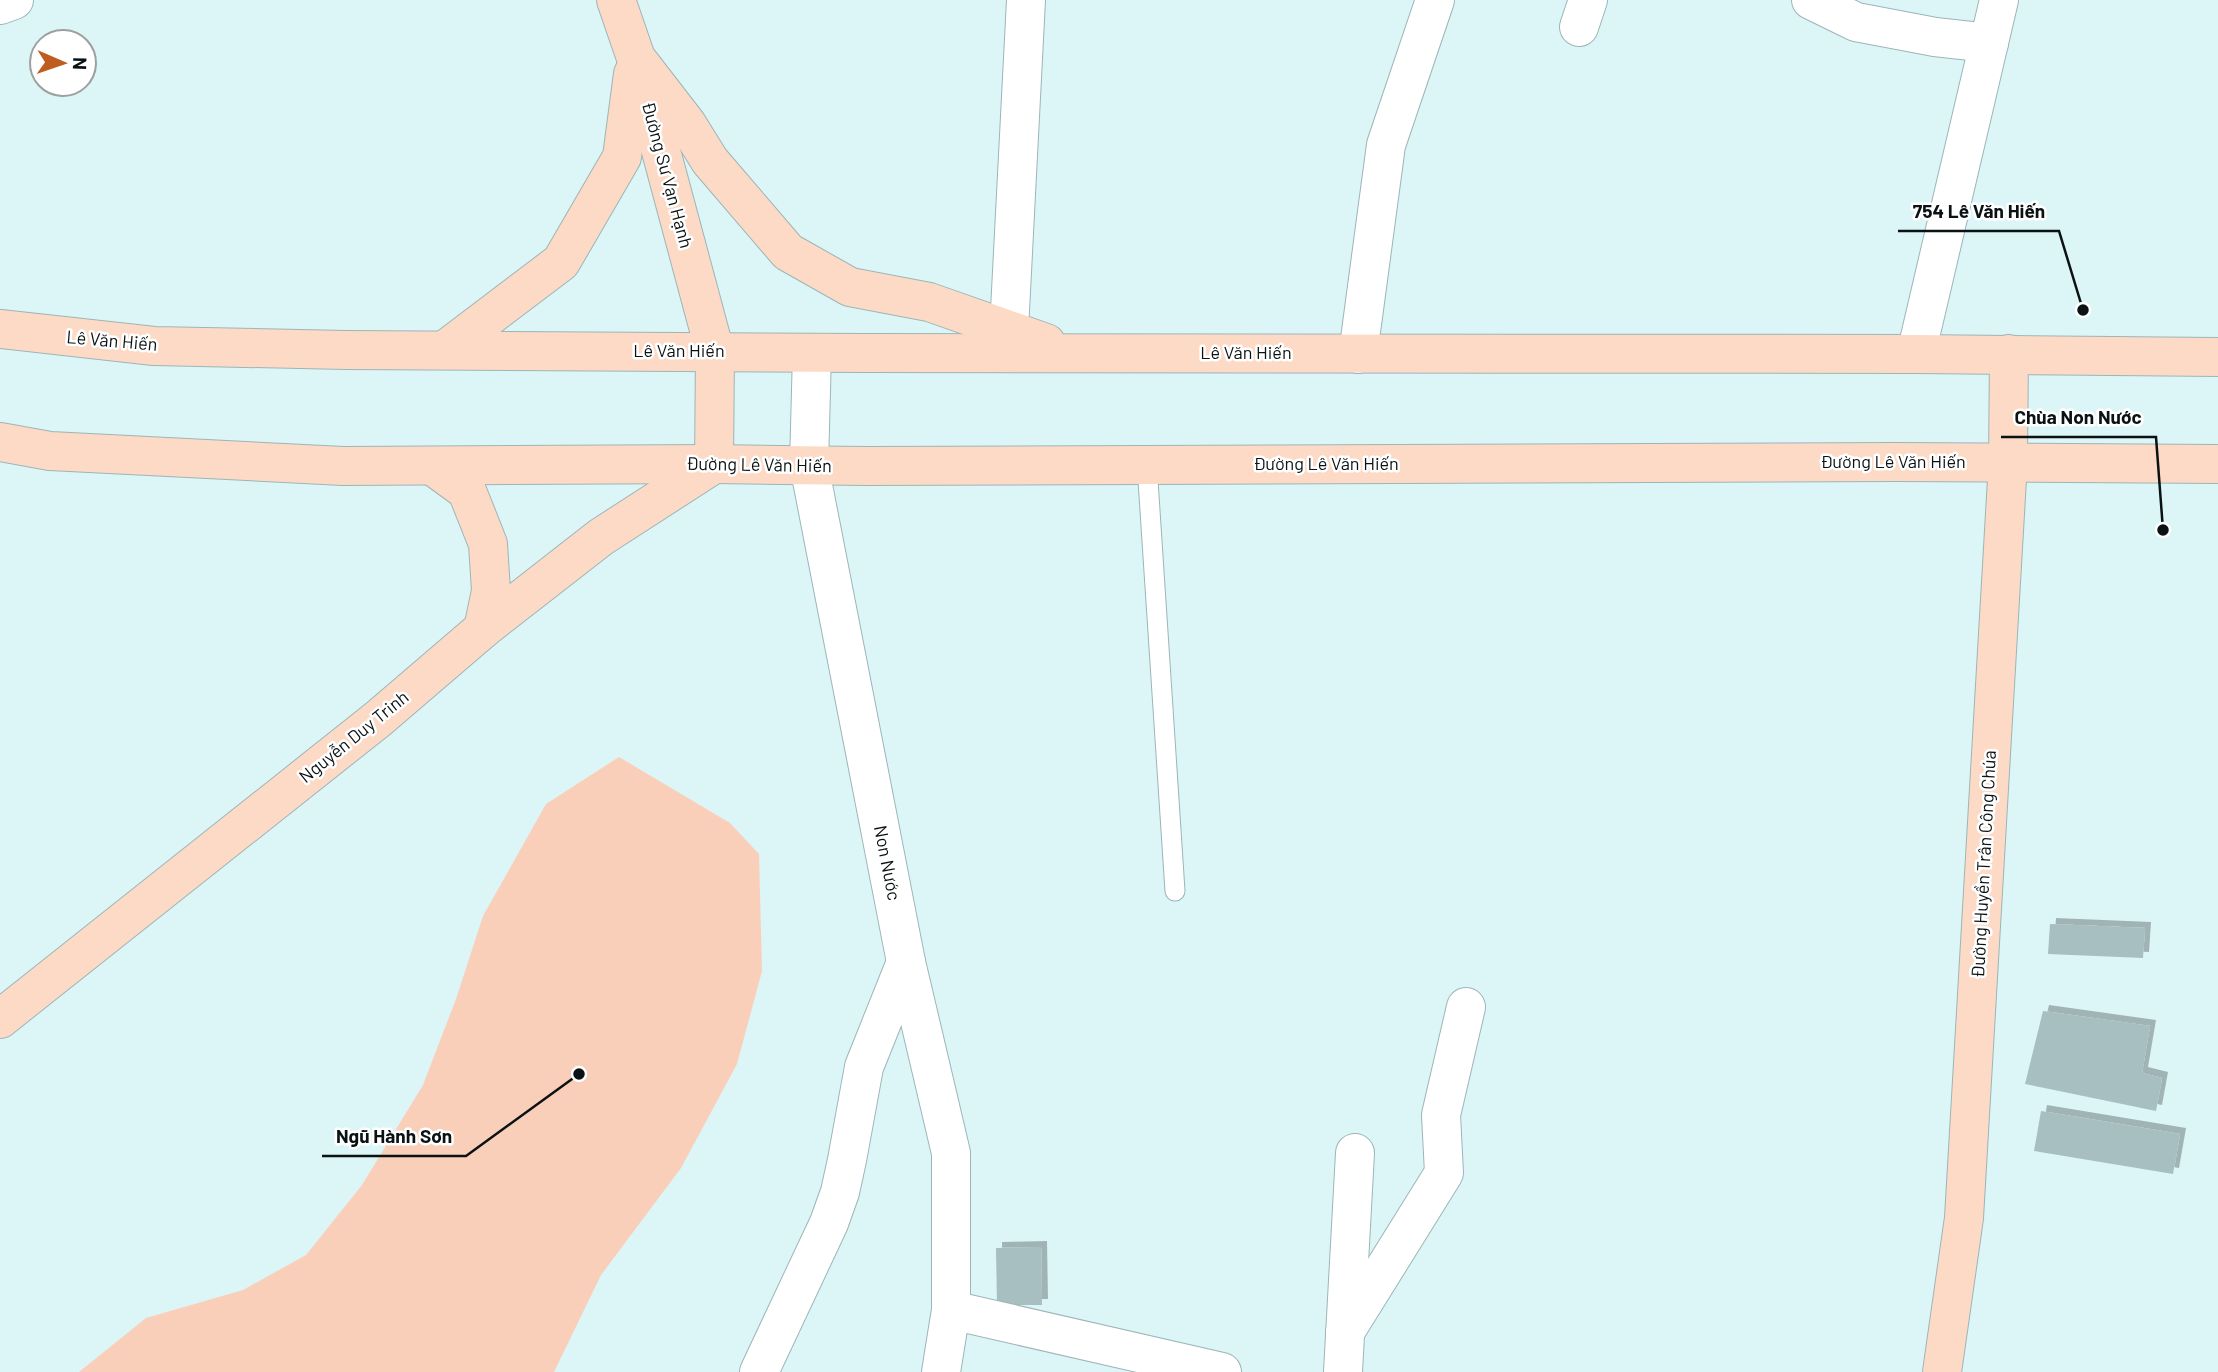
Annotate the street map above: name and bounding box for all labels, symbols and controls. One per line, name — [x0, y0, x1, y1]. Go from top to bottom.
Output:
north arrow — [28, 28, 98, 98]
text: N — [69, 57, 92, 70]
street label: Đường Sư Vạn Hạnh — [638, 99, 698, 250]
callout: 754 Lê Văn Hiến — [1898, 191, 2059, 231]
text: 754 Lê Văn Hiến — [1913, 199, 2045, 222]
street label: Lê Văn Hiến — [66, 325, 159, 355]
street label: Lê Văn Hiến — [633, 339, 725, 361]
street label: Lê Văn Hiến — [1200, 341, 1292, 363]
callout: Chùa Non Nước — [2001, 397, 2156, 437]
text: Chùa Non Nước — [2014, 405, 2142, 428]
street label: Đường Lê Văn Hiến — [1820, 450, 1966, 472]
street label: Đường Lê Văn Hiến — [686, 452, 832, 476]
street label: Đường Lê Văn Hiến — [1253, 452, 1399, 474]
street label: Nguyễn Duy Trinh — [294, 685, 413, 787]
street label: Đường Huyền Trân Công Chúa — [1966, 750, 2000, 978]
street label: Non Nước — [870, 823, 906, 902]
callout: Ngũ Hành Sơn — [322, 1116, 466, 1156]
text: Ngũ Hành Sơn — [336, 1124, 452, 1147]

